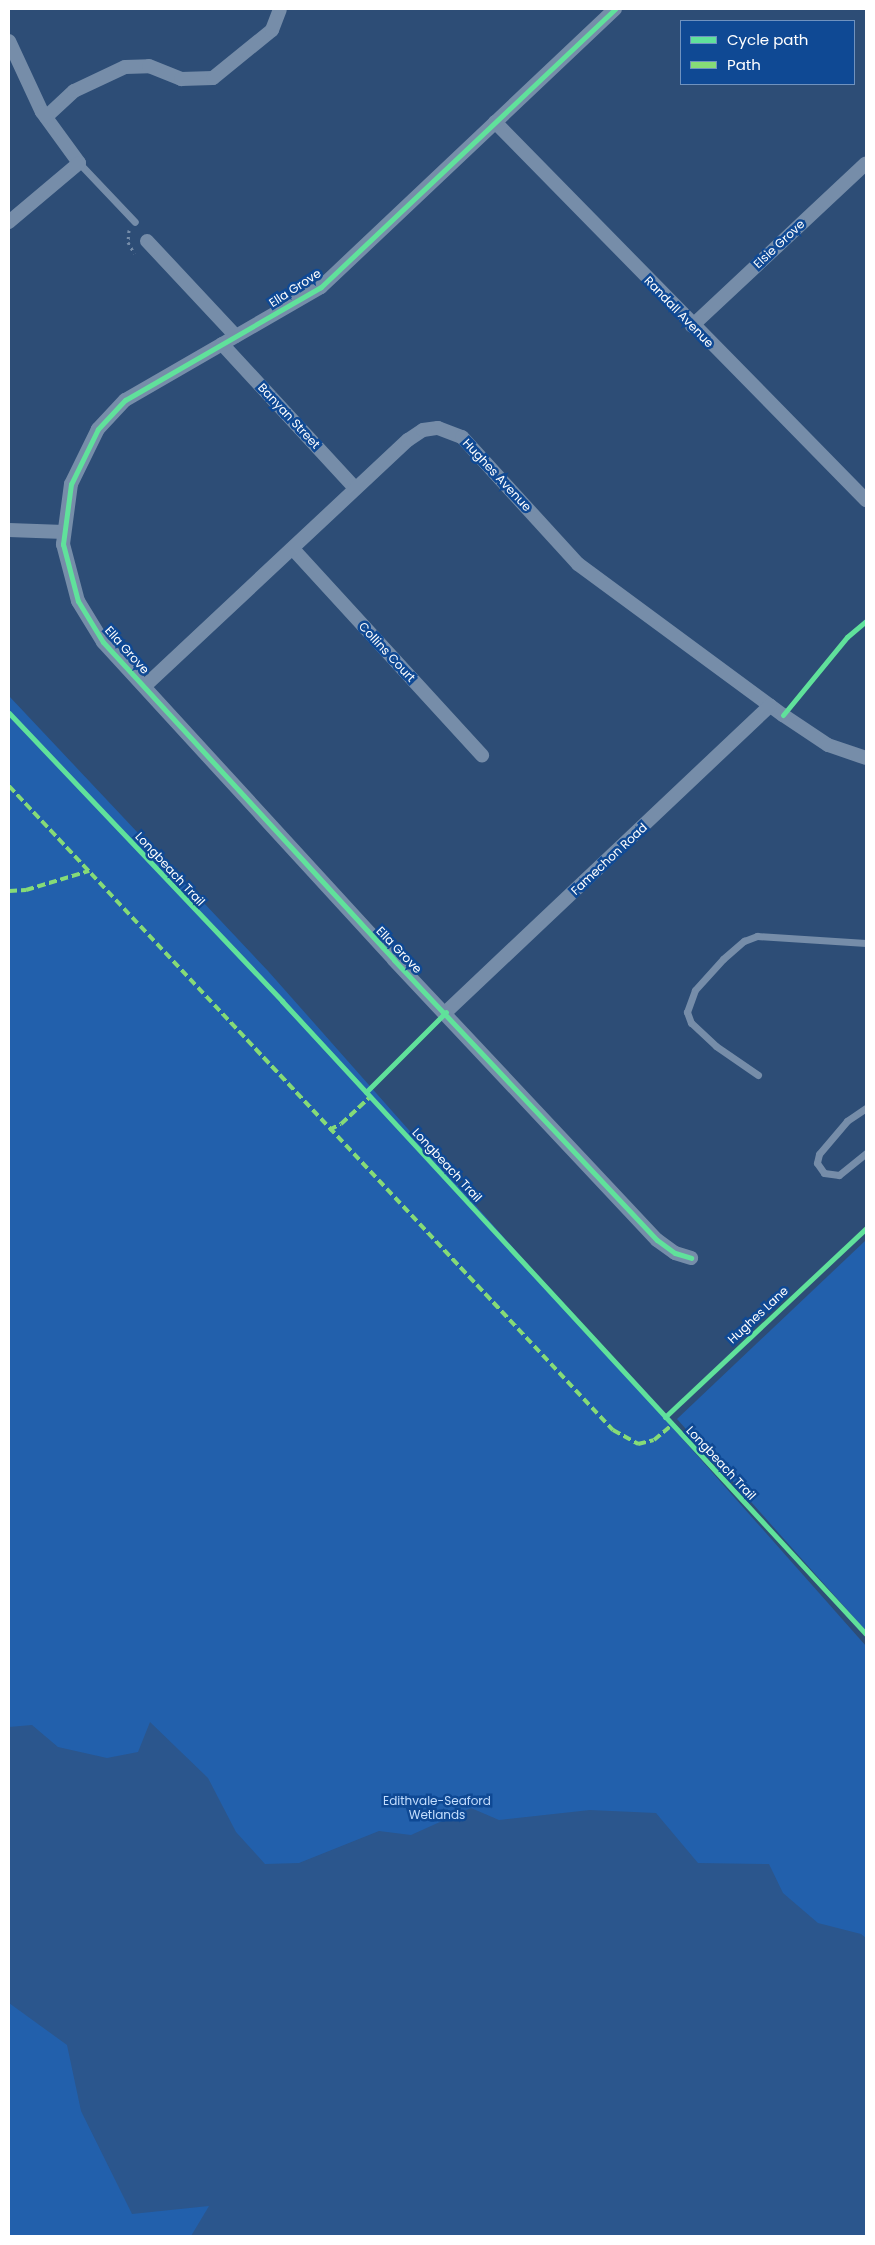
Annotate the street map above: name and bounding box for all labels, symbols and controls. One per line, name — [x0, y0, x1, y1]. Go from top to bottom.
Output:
legend — [680, 20, 855, 85]
text: Cycle path — [727, 29, 808, 50]
text: Path — [727, 54, 761, 75]
street label: Elsie Grove — [750, 217, 808, 271]
street label: Ella Grove — [266, 266, 324, 310]
street label: Randall Avenue — [641, 273, 717, 351]
street label: Banyan Street — [255, 380, 323, 452]
street label: Hughes Avenue — [460, 436, 534, 514]
street label: Collins Court — [356, 619, 418, 685]
street label: Ella Grove — [102, 623, 152, 677]
street label: Famechon Road — [568, 820, 650, 898]
street label: Longbeach Trail — [132, 829, 208, 909]
street label: Ella Grove — [373, 924, 425, 976]
street label: Longbeach Trail — [409, 1125, 485, 1205]
street label: Hughes Lane — [725, 1283, 791, 1347]
street label: Longbeach Trail — [683, 1423, 759, 1503]
park label: Edithvale-Seaford Wetlands — [383, 1794, 491, 1822]

